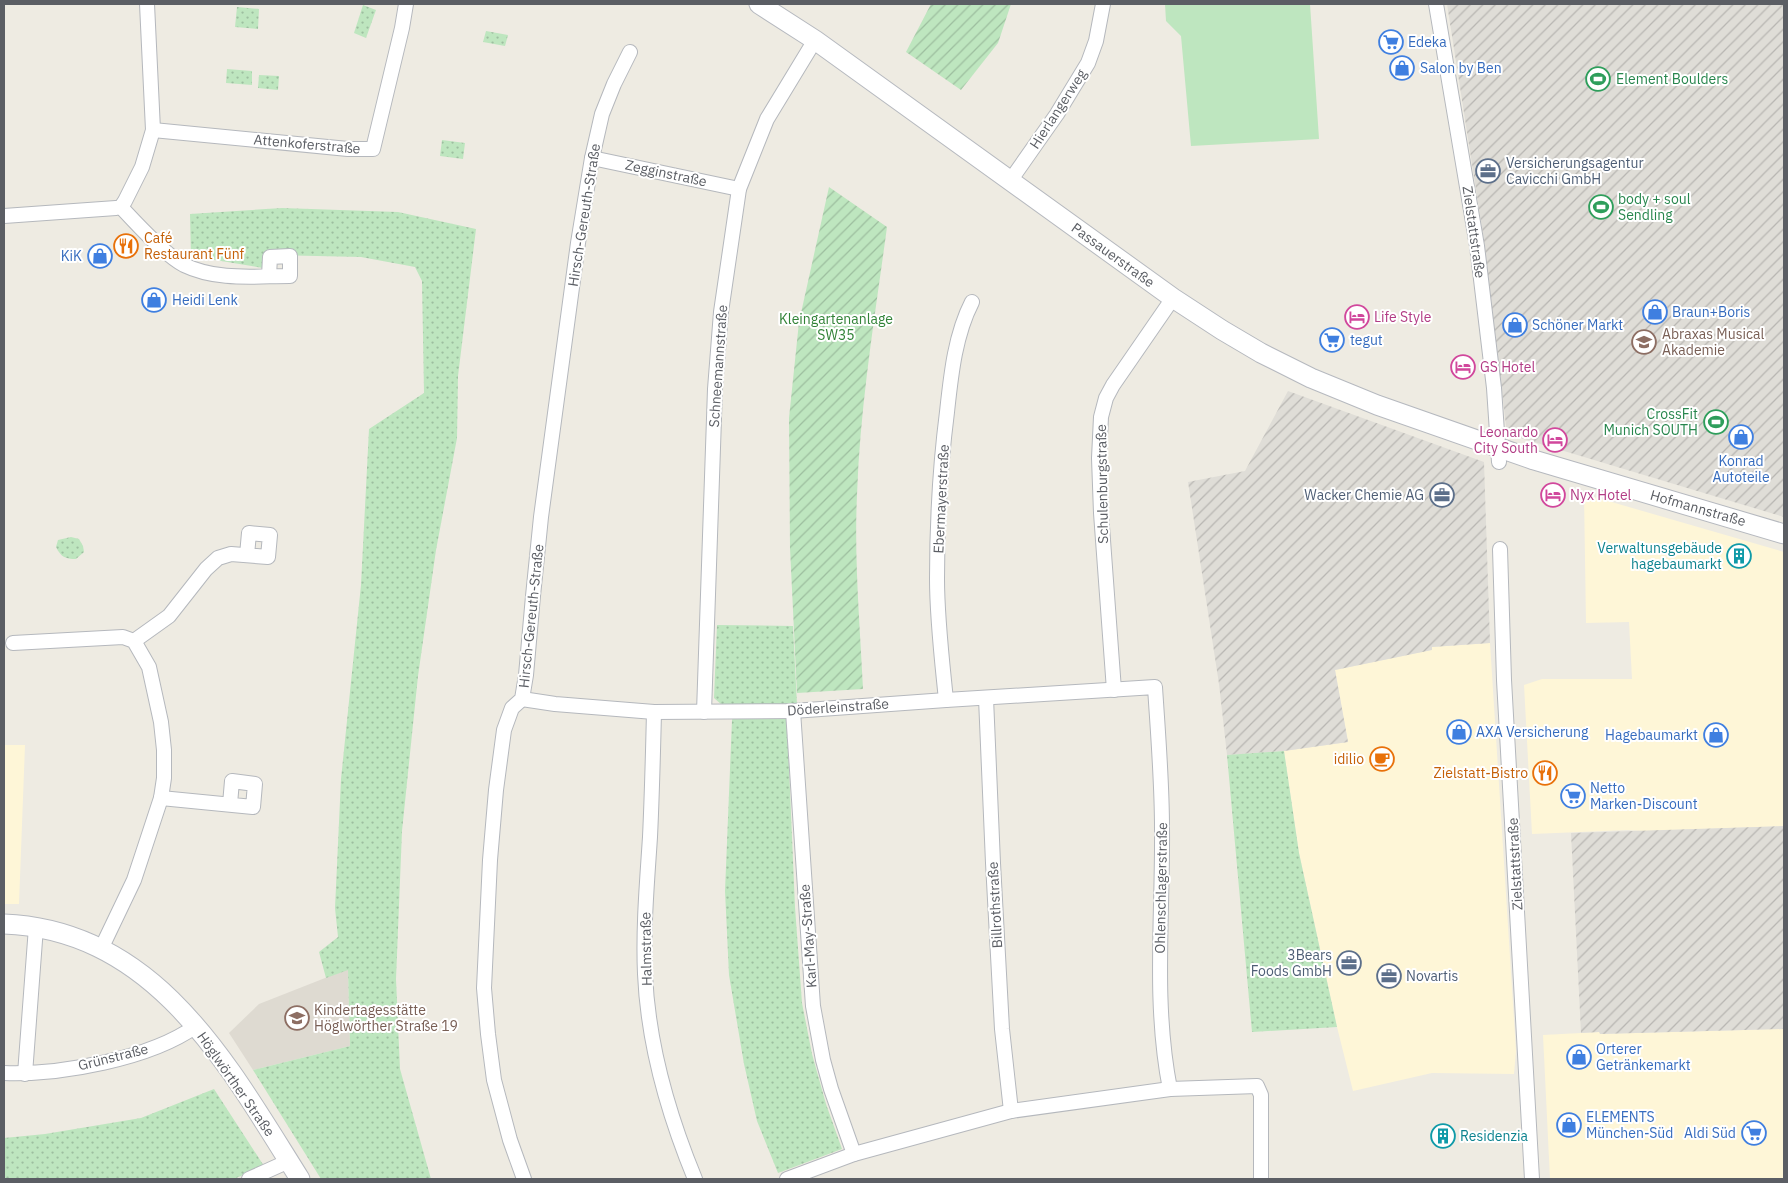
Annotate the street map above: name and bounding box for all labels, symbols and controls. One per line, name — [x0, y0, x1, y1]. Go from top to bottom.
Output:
supermarket icon: Edeka — [1378, 29, 1404, 55]
place label: Edeka — [1408, 33, 1447, 51]
shop icon: Salon by Ben — [1389, 55, 1415, 81]
place label: Salon by Ben — [1420, 59, 1502, 77]
street label: Hierlangerweg — [1026, 65, 1091, 152]
sports icon: Element Boulders — [1585, 66, 1611, 92]
place label: Element Boulders — [1616, 70, 1728, 88]
street label: Attenkoferstraße — [253, 130, 362, 158]
street label: Hirsch-Gereuth-Straße — [564, 142, 604, 288]
place label: Versicherungsagentur Cavicchi GmbH — [1506, 154, 1644, 188]
street label: Zegginstraße — [624, 156, 709, 190]
office icon: Versicherungsagentur Cavicchi GmbH — [1475, 158, 1501, 184]
street label: Zielstattstraße — [1459, 185, 1489, 279]
place label: body + soul Sendling — [1618, 190, 1691, 224]
sports icon: body + soul Sendling — [1588, 194, 1614, 220]
street label: Passauerstraße — [1068, 219, 1158, 291]
place label: Café Restaurant Fünf — [144, 229, 245, 263]
restaurant icon: Café Restaurant Fünf — [113, 233, 139, 259]
shop icon: KiK — [87, 243, 113, 269]
place label: KiK — [61, 247, 82, 265]
shop icon: Heidi Lenk — [141, 287, 167, 313]
place label: Heidi Lenk — [172, 291, 239, 309]
shop icon: Braun+Boris — [1642, 299, 1668, 325]
place label: Braun+Boris — [1672, 303, 1751, 321]
street label: Schneemannstraße — [705, 304, 731, 428]
hotel icon: Life Style — [1344, 304, 1370, 330]
place label: Life Style — [1374, 308, 1432, 326]
park label: Kleingartenanlage SW35 — [779, 310, 893, 344]
shop icon: Schöner Markt — [1502, 312, 1528, 338]
place label: Schöner Markt — [1532, 316, 1623, 334]
place label: Abraxas Musical Akademie — [1662, 325, 1765, 359]
supermarket icon: tegut — [1319, 327, 1345, 353]
school or university icon: Abraxas Musical Akademie — [1631, 329, 1657, 355]
place label: tegut — [1350, 331, 1383, 349]
hotel icon: GS Hotel — [1450, 354, 1476, 380]
place label: GS Hotel — [1480, 358, 1535, 376]
place label: CrossFit Munich SOUTH — [1603, 405, 1698, 439]
sports icon: CrossFit Munich SOUTH — [1703, 409, 1729, 435]
place label: Leonardo City South — [1474, 423, 1538, 457]
street label: Schulenburgstraße — [1092, 424, 1112, 544]
shop icon: Konrad Autoteile — [1728, 424, 1754, 450]
hotel icon: Leonardo City South — [1542, 427, 1568, 453]
street label: Ebermayerstraße — [929, 444, 953, 554]
place label: Konrad Autoteile — [1712, 452, 1770, 486]
office icon: Wacker Chemie AG — [1429, 482, 1455, 508]
hotel icon: Nyx Hotel — [1540, 482, 1566, 508]
place label: Wacker Chemie AG — [1304, 486, 1424, 504]
place label: Nyx Hotel — [1570, 486, 1632, 504]
street label: Hofmannstraße — [1648, 486, 1748, 530]
place label: Verwaltunsgebäude hagebaumarkt — [1597, 539, 1722, 573]
street label: Hirsch-Gereuth-Straße — [514, 543, 548, 689]
building icon: Verwaltunsgebäude hagebaumarkt — [1726, 543, 1752, 569]
street label: Döderleinstraße — [787, 694, 890, 720]
shop icon: AXA Versicherung — [1446, 719, 1472, 745]
shop icon: Hagebaumarkt — [1703, 722, 1729, 748]
place label: AXA Versicherung — [1476, 723, 1589, 741]
place label: Hagebaumarkt — [1605, 726, 1698, 744]
cafe icon: idilio — [1369, 746, 1395, 772]
place label: idilio — [1334, 750, 1364, 768]
restaurant icon: Zielstatt-Bistro — [1532, 760, 1558, 786]
place label: Zielstatt-Bistro — [1434, 764, 1528, 782]
place label: Netto Marken-Discount — [1590, 779, 1698, 813]
supermarket icon: Netto Marken-Discount — [1560, 783, 1586, 809]
street label: Zielstattstraße — [1504, 817, 1526, 911]
street label: Ohlenschlagerstraße — [1151, 822, 1171, 954]
street label: Billrothstraße — [984, 861, 1006, 949]
street label: Karl-May-Straße — [795, 883, 821, 988]
street label: Halmstraße — [636, 911, 656, 986]
place label: 3Bears Foods GmbH — [1251, 946, 1332, 980]
office icon: 3Bears Foods GmbH — [1336, 950, 1362, 976]
office icon: Novartis — [1376, 963, 1402, 989]
place label: Novartis — [1406, 967, 1458, 985]
place label: Kindertagesstätte Höglwörther Straße 19 — [314, 1001, 458, 1035]
school or university icon: Kindertagesstätte Höglwörther Straße 19 — [284, 1005, 310, 1031]
street label: Höglwörther Straße — [193, 1028, 279, 1140]
street label: Grünstraße — [76, 1040, 150, 1074]
place label: Orterer Getränkemarkt — [1596, 1040, 1691, 1074]
shop icon: Orterer Getränkemarkt — [1566, 1044, 1592, 1070]
place label: ELEMENTS München-Süd — [1586, 1108, 1673, 1142]
shop icon: ELEMENTS München-Süd — [1556, 1112, 1582, 1138]
supermarket icon: Aldi Süd — [1741, 1120, 1767, 1146]
building icon: Residenzia — [1430, 1123, 1456, 1149]
place label: Aldi Süd — [1684, 1124, 1736, 1142]
place label: Residenzia — [1460, 1127, 1529, 1145]

